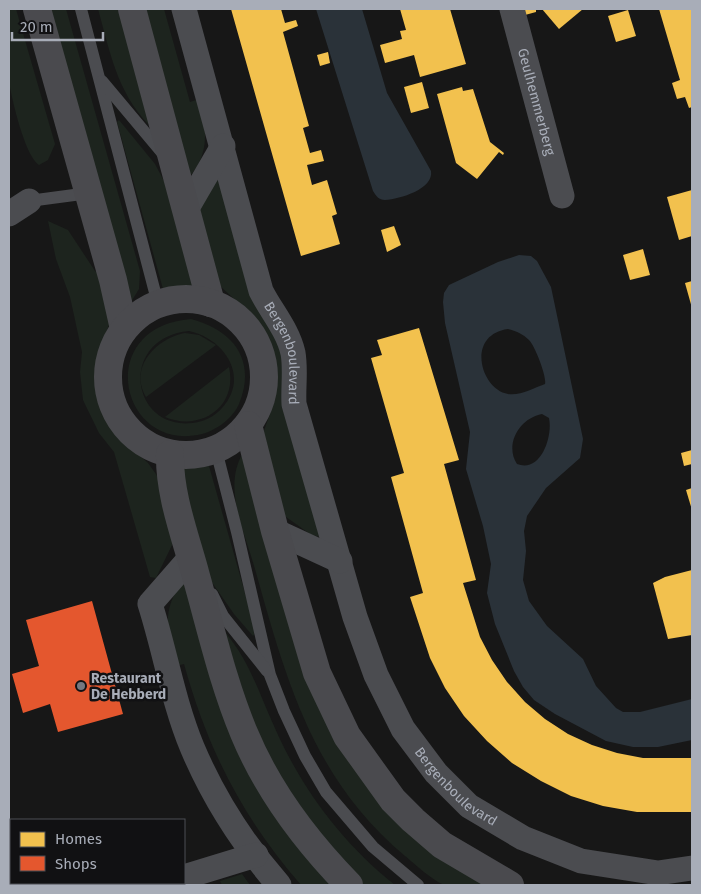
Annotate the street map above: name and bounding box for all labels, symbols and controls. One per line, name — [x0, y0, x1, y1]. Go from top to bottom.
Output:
scale bar — [12, 10, 104, 42]
text: 20 m — [20, 18, 53, 36]
street label: Geulhemmerberg — [514, 46, 559, 158]
street label: Bergenboulevard — [260, 299, 302, 405]
place label: Restaurant De Hebberd — [91, 670, 166, 703]
marker: Restaurant De Hebberd — [75, 680, 87, 692]
street label: Bergenboulevard — [411, 744, 500, 830]
legend — [10, 819, 185, 884]
text: Homes — [55, 830, 102, 848]
text: Shops — [55, 855, 97, 873]

